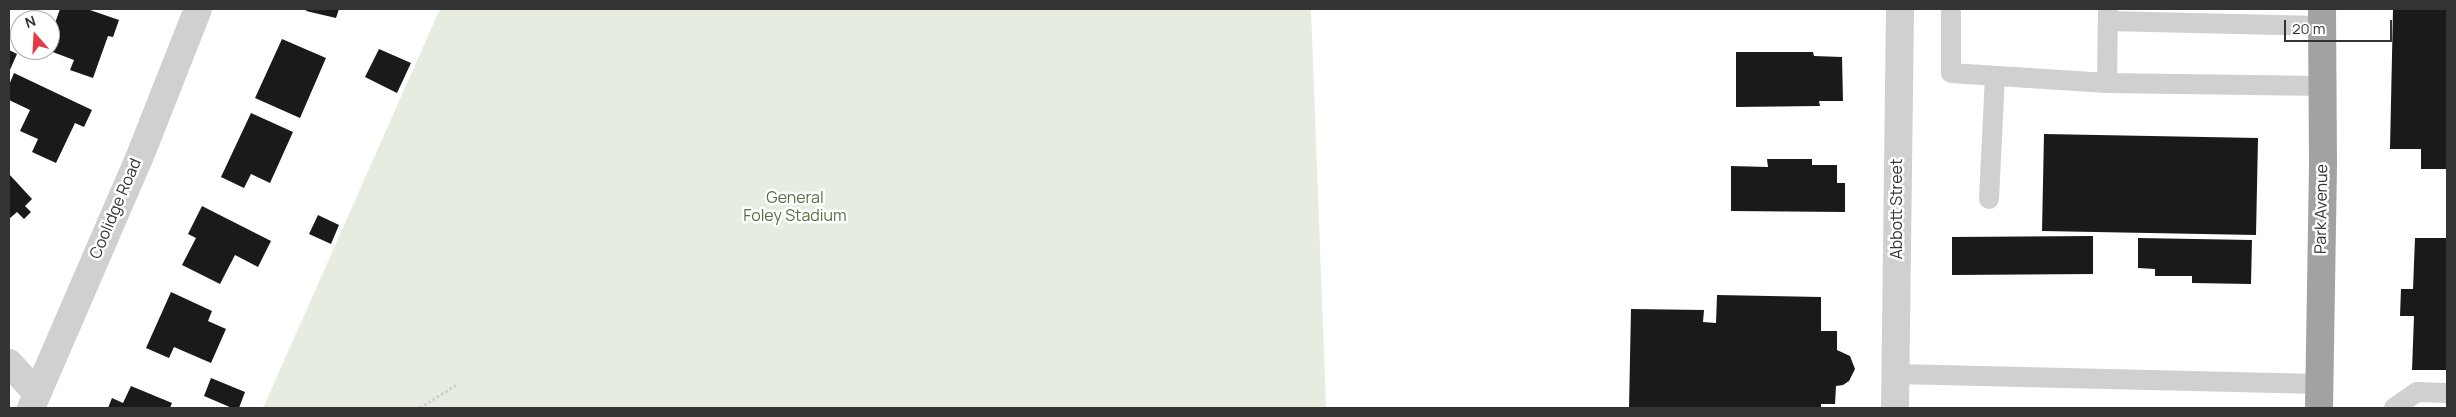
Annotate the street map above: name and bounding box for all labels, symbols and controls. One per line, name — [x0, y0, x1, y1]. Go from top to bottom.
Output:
north arrow — [10, 10, 60, 60]
scale bar — [2286, 10, 2394, 42]
text: N — [22, 11, 38, 32]
text: 20 m — [2292, 18, 2325, 39]
street label: Coolidge Road — [86, 156, 146, 262]
street label: Abbott Street — [1888, 159, 1908, 259]
street label: Park Avenue — [2312, 164, 2332, 254]
park label: General Foley Stadium — [743, 189, 847, 227]

